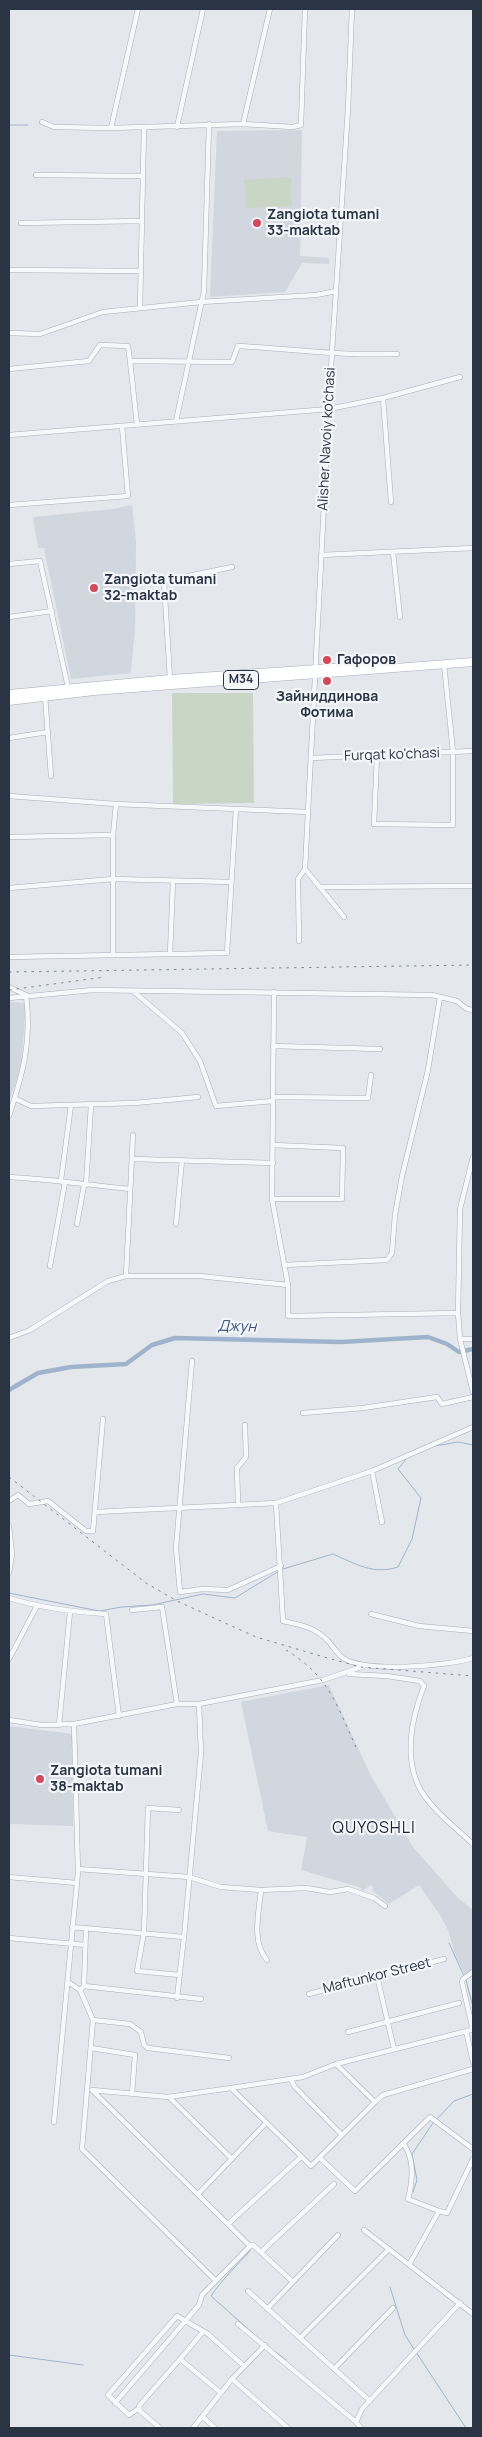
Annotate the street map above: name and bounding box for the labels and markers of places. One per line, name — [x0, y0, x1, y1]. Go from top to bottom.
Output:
place label: Zangiota tumani 33-maktab — [267, 207, 379, 240]
marker: Zangiota tumani 33-maktab — [251, 217, 263, 229]
place label: Zangiota tumani 32-maktab — [104, 572, 216, 604]
marker: Zangiota tumani 32-maktab — [88, 582, 100, 594]
place label: Гафоров — [337, 652, 396, 668]
marker: Гафоров — [321, 654, 333, 666]
marker: Зайниддинова Фотима — [321, 675, 333, 687]
place label: Зайниддинова Фотима — [276, 689, 378, 722]
place label: Zangiota tumani 38-maktab — [50, 1763, 162, 1795]
marker: Zangiota tumani 38-maktab — [34, 1773, 46, 1785]

